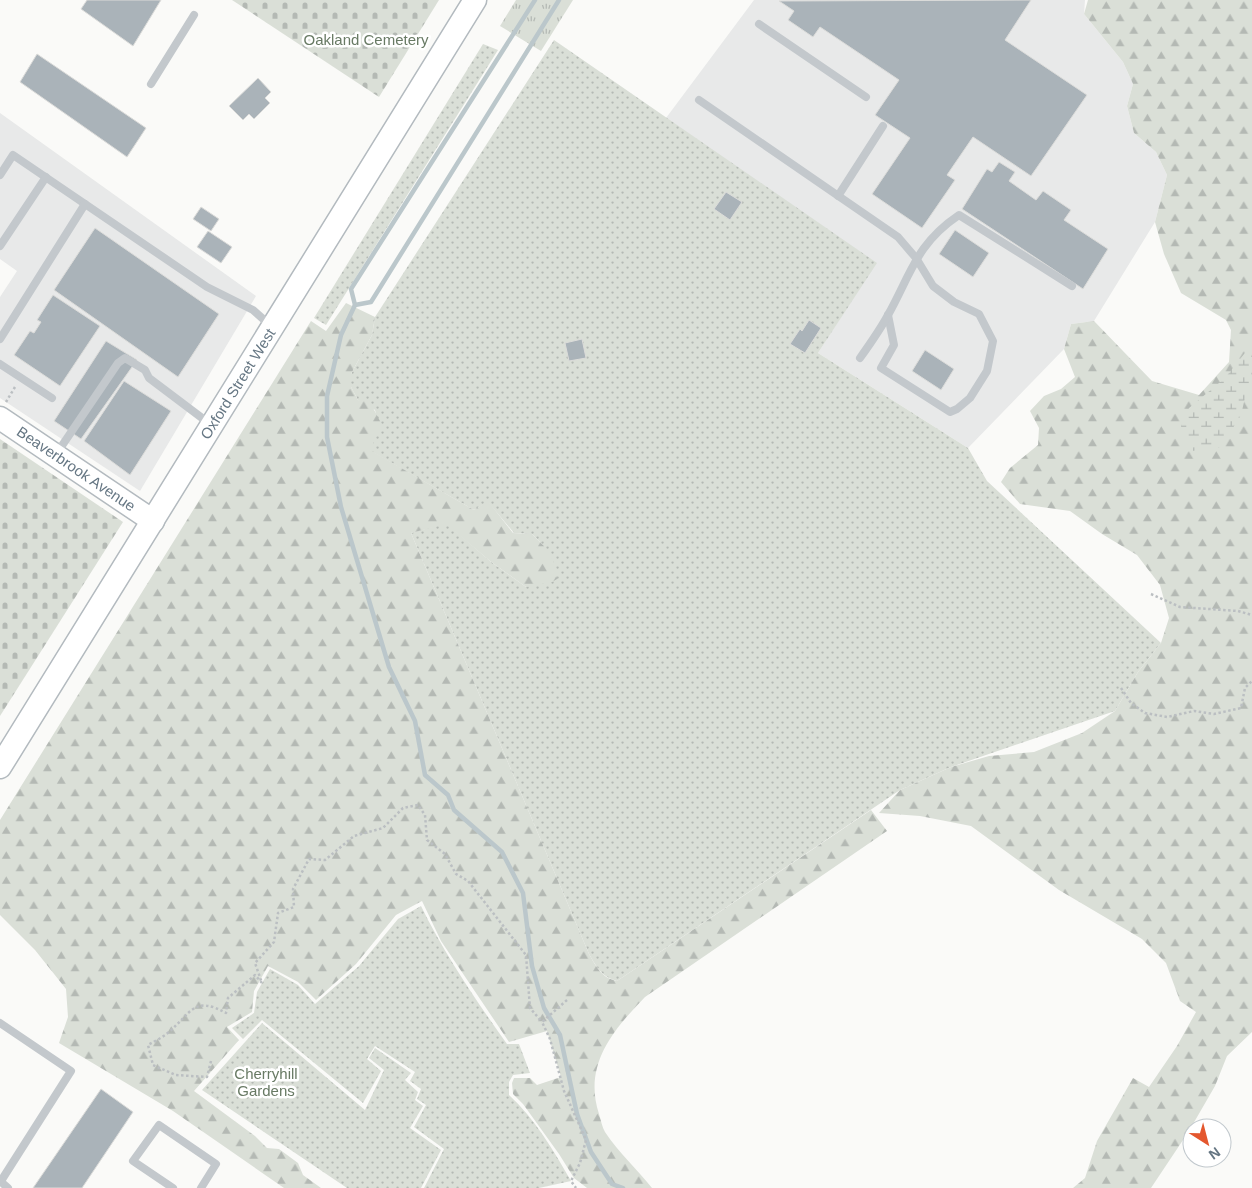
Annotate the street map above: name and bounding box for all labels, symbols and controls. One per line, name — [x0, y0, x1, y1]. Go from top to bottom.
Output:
park label: Oakland Cemetery — [303, 31, 429, 48]
street label: Oxford Street West — [197, 325, 279, 442]
street label: Beaverbrook Avenue — [14, 423, 139, 514]
park label: Cherryhill Gardens — [234, 1065, 298, 1099]
north arrow — [1182, 1118, 1232, 1168]
text: N — [1206, 1144, 1223, 1163]

